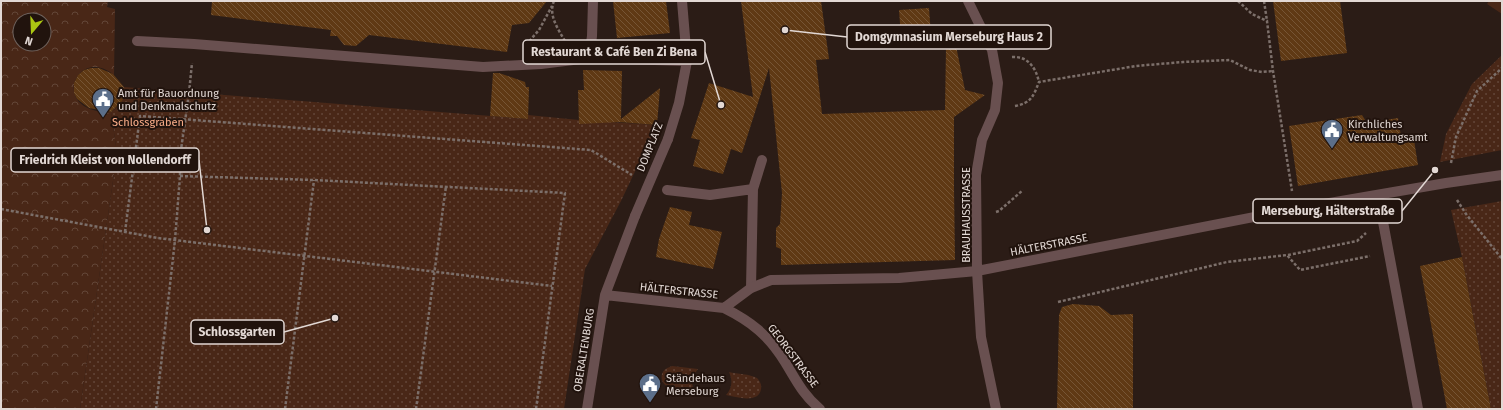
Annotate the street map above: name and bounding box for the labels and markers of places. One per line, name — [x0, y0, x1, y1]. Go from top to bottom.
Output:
callout: Domgymnasium Merseburg Haus 2 — [847, 25, 1051, 49]
callout: Restaurant & Café Ben Zi Bena — [523, 40, 705, 64]
public building icon: Amt für Bauordnung und Denkmalschutz — [90, 86, 116, 119]
place label: Amt für Bauordnung und Denkmalschutz — [118, 87, 219, 113]
public building icon: Kirchliches Verwaltungsamt — [1319, 117, 1345, 150]
place label: Kirchliches Verwaltungsamt — [1348, 118, 1428, 144]
callout: Friedrich Kleist von Nollendorff — [11, 148, 199, 172]
callout: Merseburg, Hälterstraße — [1253, 199, 1402, 223]
callout: Schlossgarten — [191, 320, 284, 344]
public building icon: Ständehaus Merseburg — [637, 371, 663, 404]
place label: Ständehaus Merseburg — [666, 372, 725, 398]

